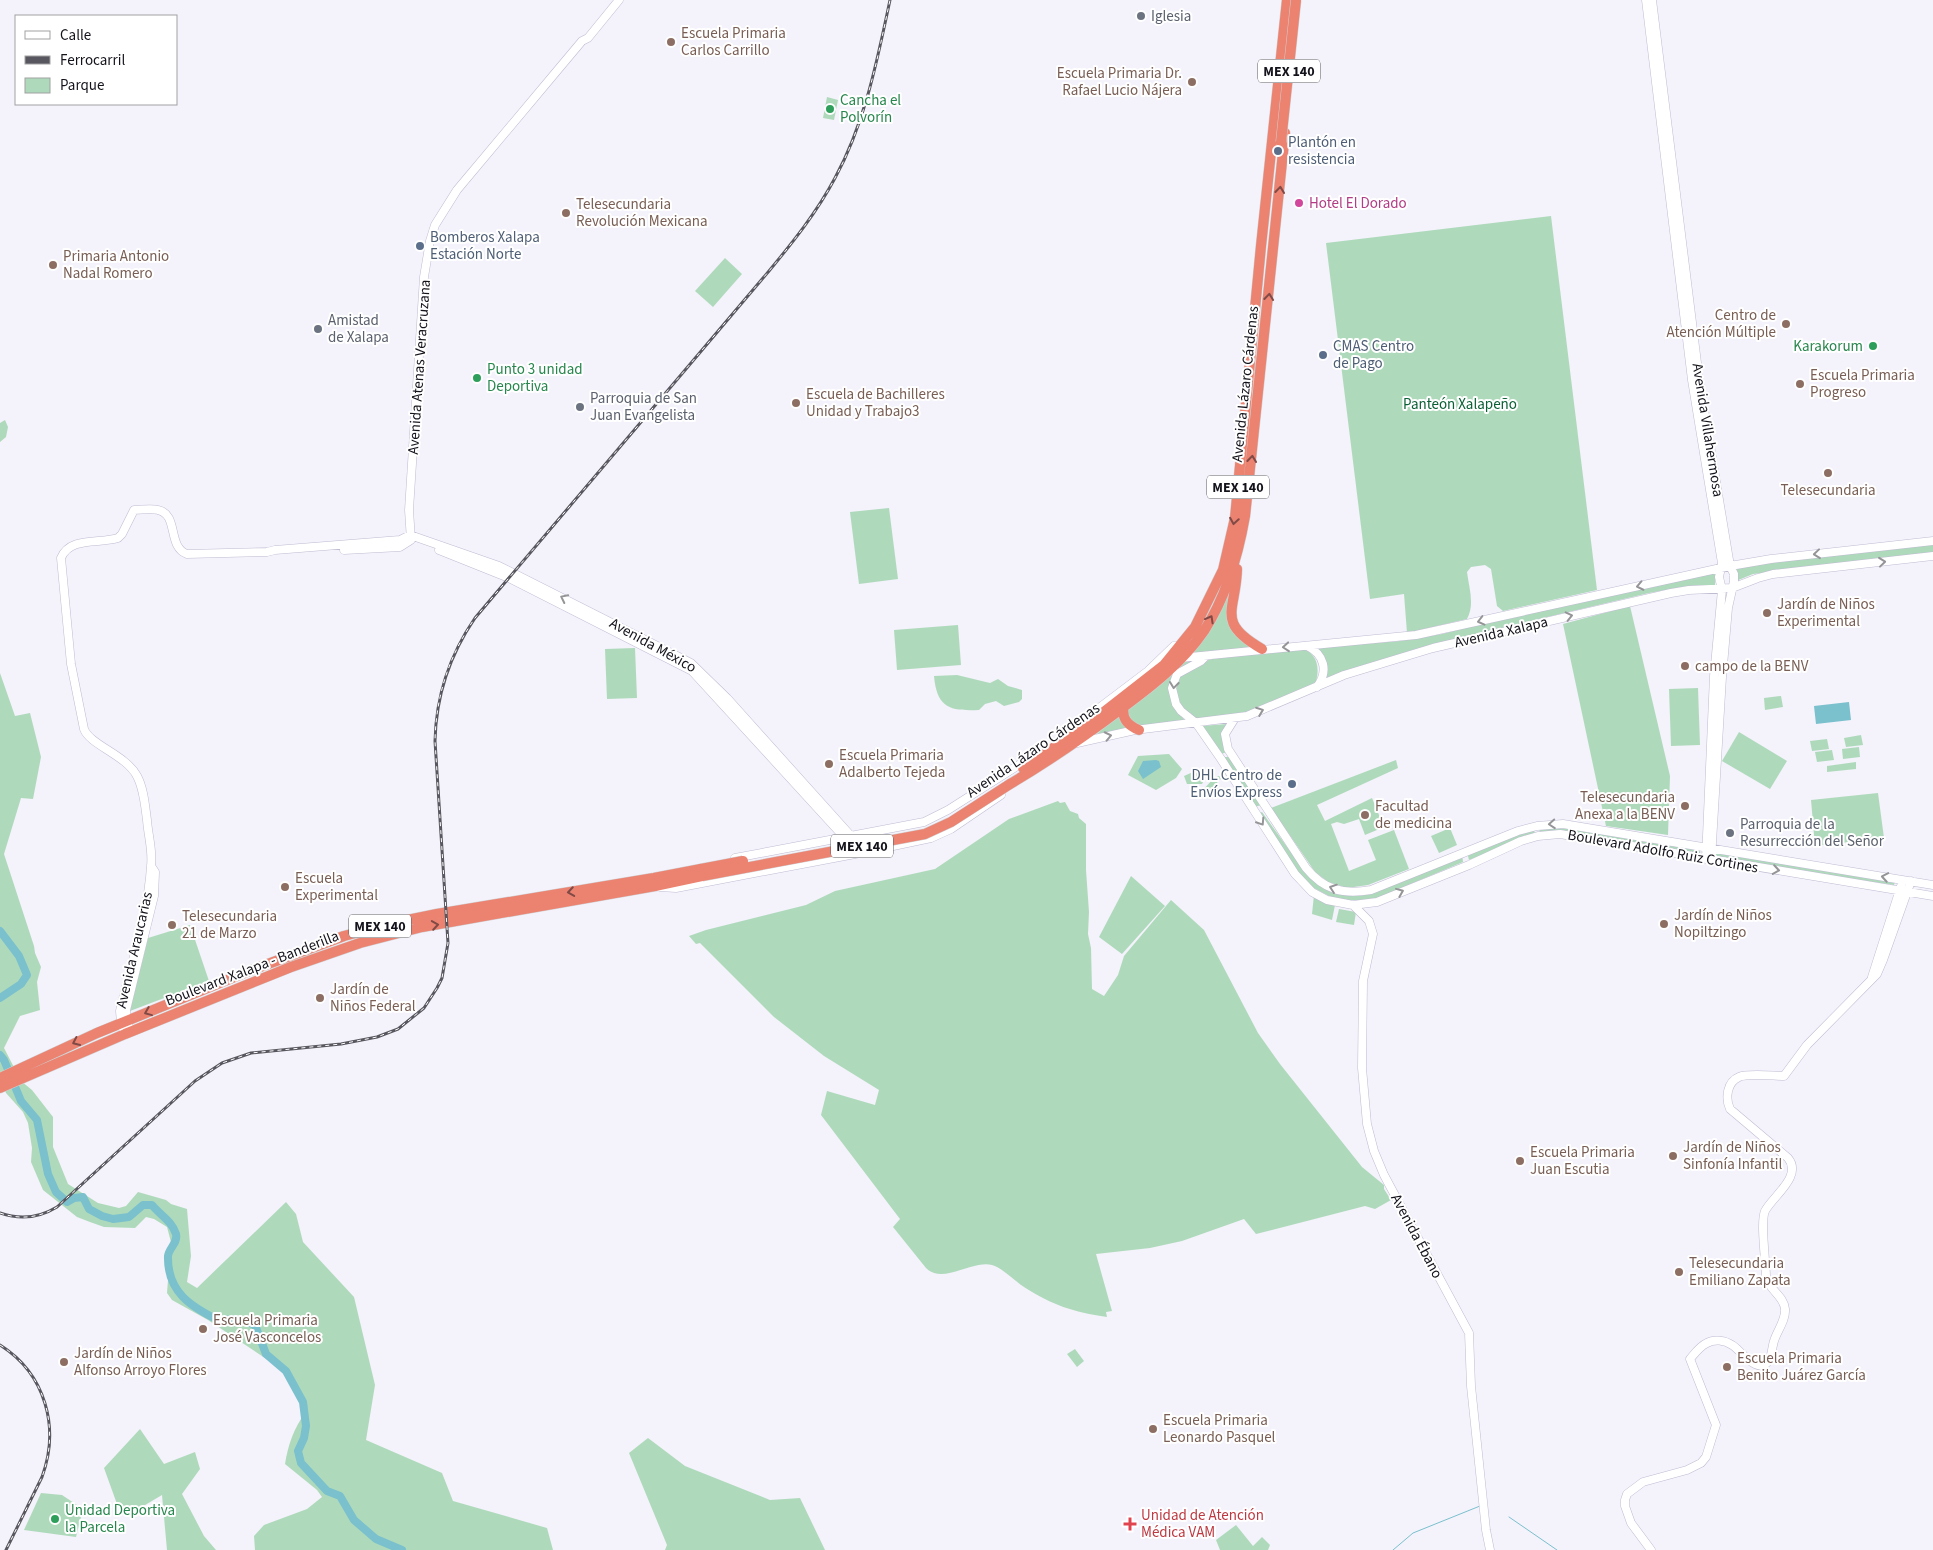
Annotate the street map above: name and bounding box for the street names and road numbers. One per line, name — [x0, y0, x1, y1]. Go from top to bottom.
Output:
road number: MEX 140 — [1258, 59, 1320, 82]
street label: Avenida Atenas Veracruzana — [403, 279, 436, 455]
street label: Avenida Lázaro Cárdenas — [1227, 305, 1264, 463]
street label: Avenida Villahermosa — [1687, 362, 1728, 498]
road number: MEX 140 — [1207, 476, 1269, 498]
street label: Avenida Xalapa — [1452, 612, 1550, 653]
street label: Avenida México — [605, 613, 700, 678]
street label: Avenida Lázaro Cárdenas — [962, 698, 1104, 803]
street label: Boulevard Adolfo Ruiz Cortines — [1566, 824, 1760, 879]
road number: MEX 140 — [831, 834, 893, 858]
street label: Avenida Araucarias — [111, 890, 158, 1010]
road number: MEX 140 — [349, 914, 411, 938]
street label: Boulevard Xalapa - Banderilla — [162, 926, 342, 1011]
street label: Avenida Ébano — [1385, 1190, 1448, 1282]

